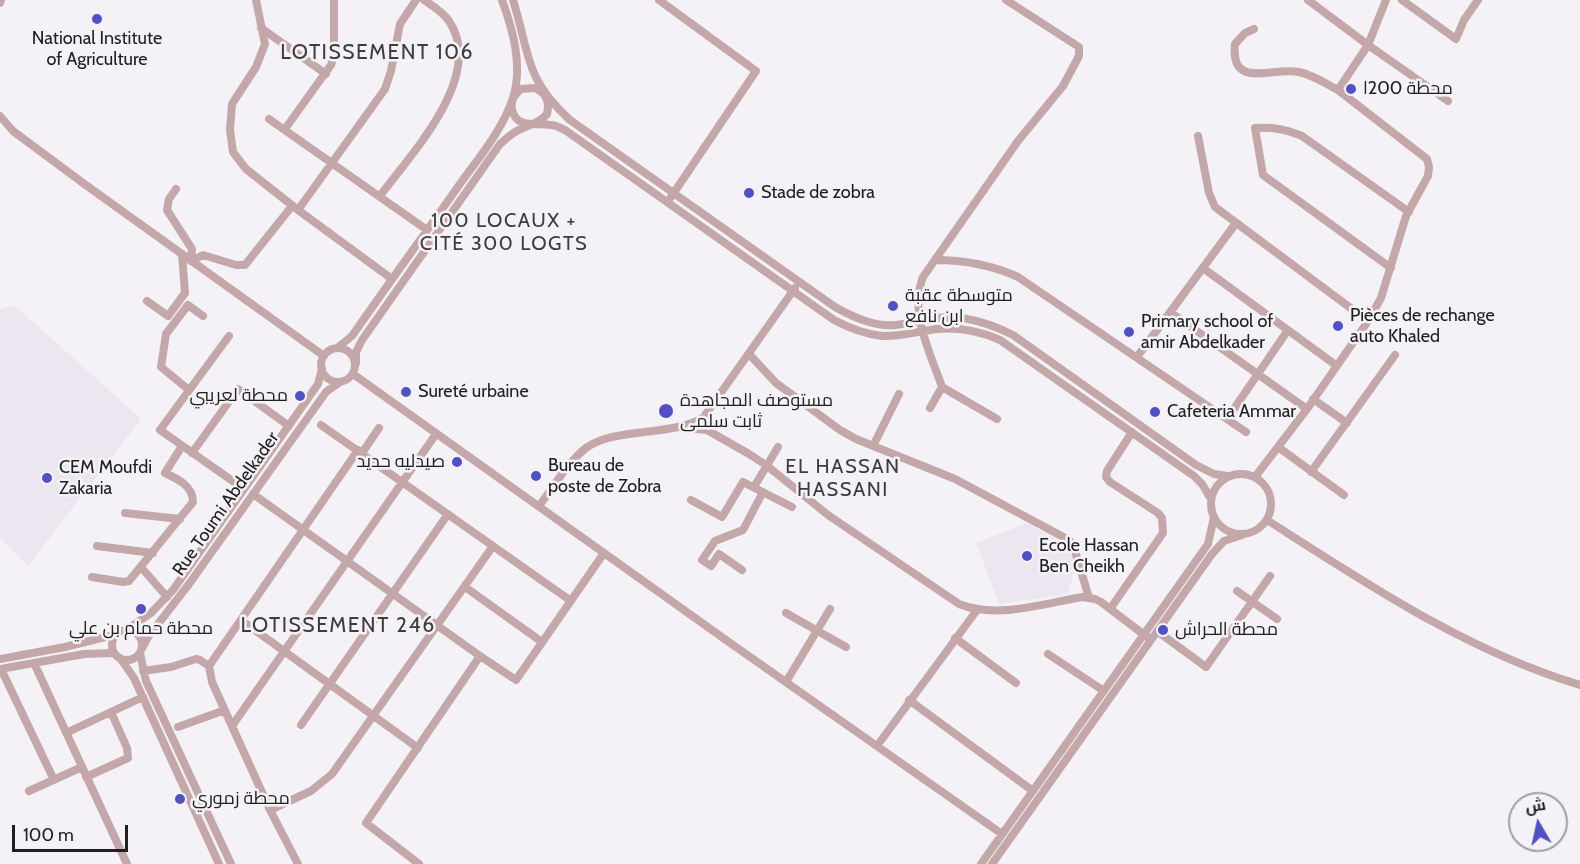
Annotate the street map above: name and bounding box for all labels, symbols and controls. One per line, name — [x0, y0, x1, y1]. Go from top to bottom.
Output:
marker: National Institute of Agriculture — [90, 12, 104, 26]
place label: National Institute of Agriculture — [32, 28, 162, 70]
district label: LOTISSEMENT 106 — [280, 40, 474, 66]
place label: محطة 200ا — [1363, 78, 1453, 100]
marker: محطة 200ا — [1344, 82, 1358, 96]
place label: Stade de zobra — [761, 182, 875, 204]
marker: Stade de zobra — [742, 186, 756, 200]
district label: 100 LOCAUX + CITÉ 300 LOGTS — [420, 209, 588, 256]
place label: متوسطة عقبة ابن نافع — [905, 285, 1013, 328]
marker: متوسطة عقبة ابن نافع — [886, 299, 900, 313]
place label: Pièces de rechange auto Khaled — [1350, 305, 1495, 348]
place label: Primary school of amir Abdelkader — [1141, 311, 1273, 354]
marker: Pièces de rechange auto Khaled — [1331, 319, 1345, 333]
marker: Primary school of amir Abdelkader — [1122, 325, 1136, 339]
place label: Sureté urbaine — [418, 381, 529, 403]
place label: محطة لعريبي — [190, 385, 288, 407]
marker: Sureté urbaine — [399, 385, 413, 399]
marker: محطة لعريبي — [293, 389, 307, 403]
place label: مستوصف المجاهدة ثابت سلمى — [680, 390, 833, 432]
place label: Cafeteria Ammar — [1167, 401, 1296, 423]
marker: مستوصف المجاهدة ثابت سلمى — [657, 402, 675, 420]
marker: Cafeteria Ammar — [1148, 405, 1162, 419]
street label: Rue Toumi Abdelkader — [168, 428, 284, 580]
place label: صيدليه حديد — [357, 451, 445, 473]
marker: صيدليه حديد — [450, 455, 464, 469]
place label: Bureau de poste de Zobra — [548, 455, 661, 498]
district label: EL HASSAN HASSANI — [785, 455, 901, 502]
place label: CEM Moufdi Zakaria — [59, 457, 152, 500]
marker: Bureau de poste de Zobra — [529, 469, 543, 483]
marker: CEM Moufdi Zakaria — [40, 471, 54, 485]
place label: Ecole Hassan Ben Cheikh — [1039, 535, 1139, 578]
marker: Ecole Hassan Ben Cheikh — [1020, 549, 1034, 563]
marker: محطة حمام بن علي — [134, 602, 148, 616]
district label: LOTISSEMENT 246 — [240, 613, 436, 639]
place label: محطة حمام بن علي — [69, 618, 213, 640]
place label: محطة الحراش — [1175, 619, 1278, 641]
marker: محطة الحراش — [1156, 623, 1170, 637]
place label: محطة زموري — [192, 788, 290, 810]
marker: محطة زموري — [173, 792, 187, 806]
north arrow — [1508, 792, 1568, 852]
text: ش — [1524, 795, 1547, 817]
scale bar — [15, 813, 130, 851]
text: 100 m — [23, 824, 74, 846]

